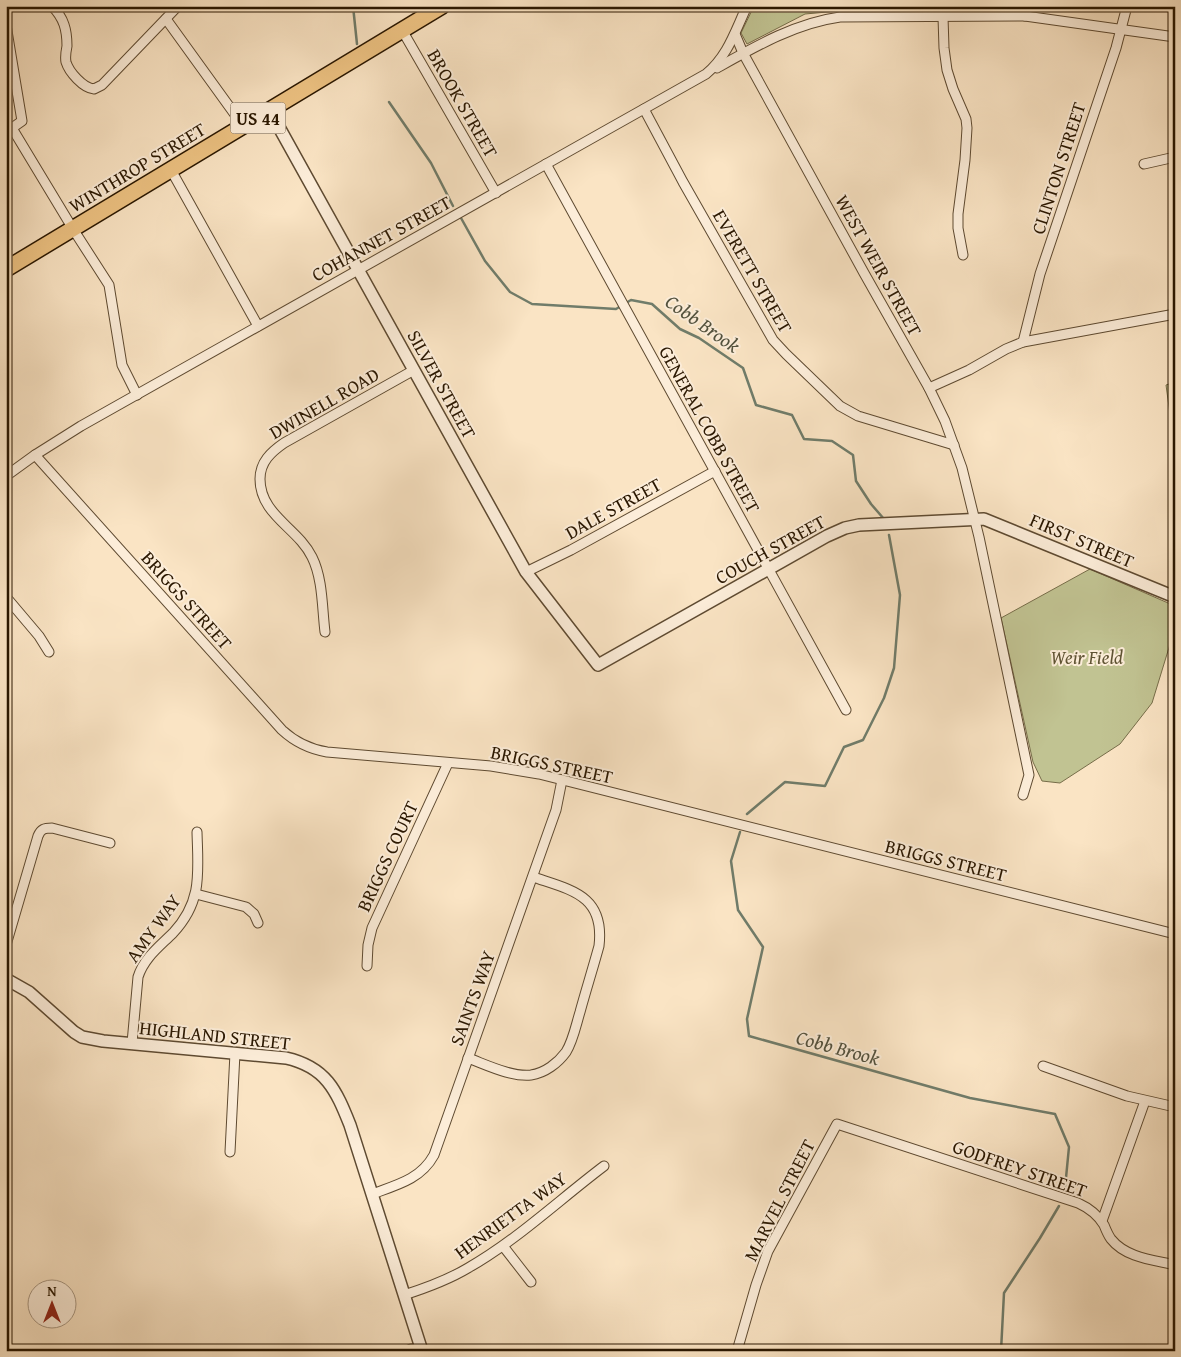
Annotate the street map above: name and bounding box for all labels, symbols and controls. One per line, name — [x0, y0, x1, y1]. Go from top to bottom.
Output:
street label: BROOK STREET — [421, 44, 506, 163]
street label: CLINTON STREET — [1023, 98, 1093, 238]
road number: US 44 — [230, 102, 286, 134]
street label: WINTHROP STREET — [63, 115, 211, 219]
street label: COHANNET STREET — [306, 188, 456, 288]
street label: WEST WEIR STREET — [829, 189, 930, 341]
street label: EVERETT STREET — [706, 204, 800, 338]
water label: Cobb Brook — [660, 287, 747, 360]
street label: SILVER STREET — [401, 324, 484, 444]
street label: GENERAL COBB STREET — [652, 340, 768, 518]
street label: DWINELL ROAD — [264, 360, 384, 446]
street label: DALE STREET — [560, 470, 667, 546]
street label: FIRST STREET — [1025, 505, 1139, 575]
street label: COUCH STREET — [710, 507, 831, 591]
street label: BRIGGS STREET — [135, 544, 239, 656]
park label: Weir Field — [1051, 643, 1123, 671]
street label: BRIGGS STREET — [488, 737, 616, 791]
street label: BRIGGS COURT — [349, 796, 425, 916]
street label: BRIGGS STREET — [882, 831, 1010, 889]
street label: AMY WAY — [119, 887, 188, 968]
street label: SAINTS WAY — [442, 946, 502, 1049]
street label: HIGHLAND STREET — [138, 1013, 292, 1057]
water label: Cobb Brook — [793, 1022, 884, 1072]
street label: GODFREY STREET — [949, 1132, 1091, 1204]
street label: MARVEL STREET — [736, 1134, 822, 1266]
street label: HENRIETTA WAY — [448, 1164, 572, 1265]
north arrow — [28, 1280, 78, 1330]
text: N — [47, 1281, 57, 1301]

